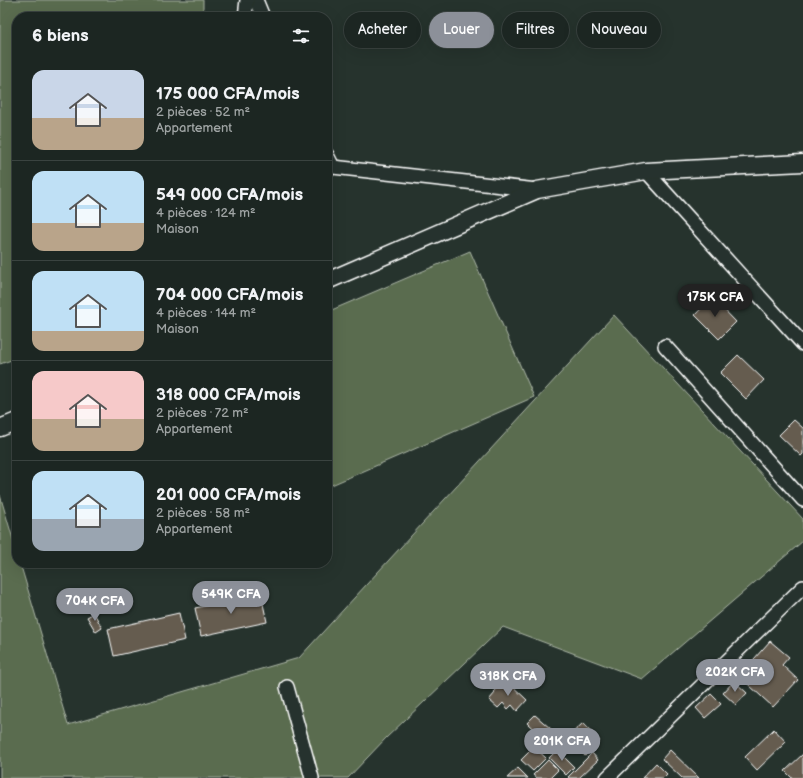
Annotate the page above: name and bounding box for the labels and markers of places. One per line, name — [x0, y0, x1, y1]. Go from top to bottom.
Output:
pin: 175K CFA — [674, 284, 756, 318]
pin: 549K CFA — [190, 581, 272, 615]
pin: 704K CFA — [54, 588, 136, 622]
pin: 202K CFA — [694, 659, 776, 693]
pin: 318K CFA — [467, 663, 549, 697]
pin: 201K CFA — [521, 728, 603, 762]

